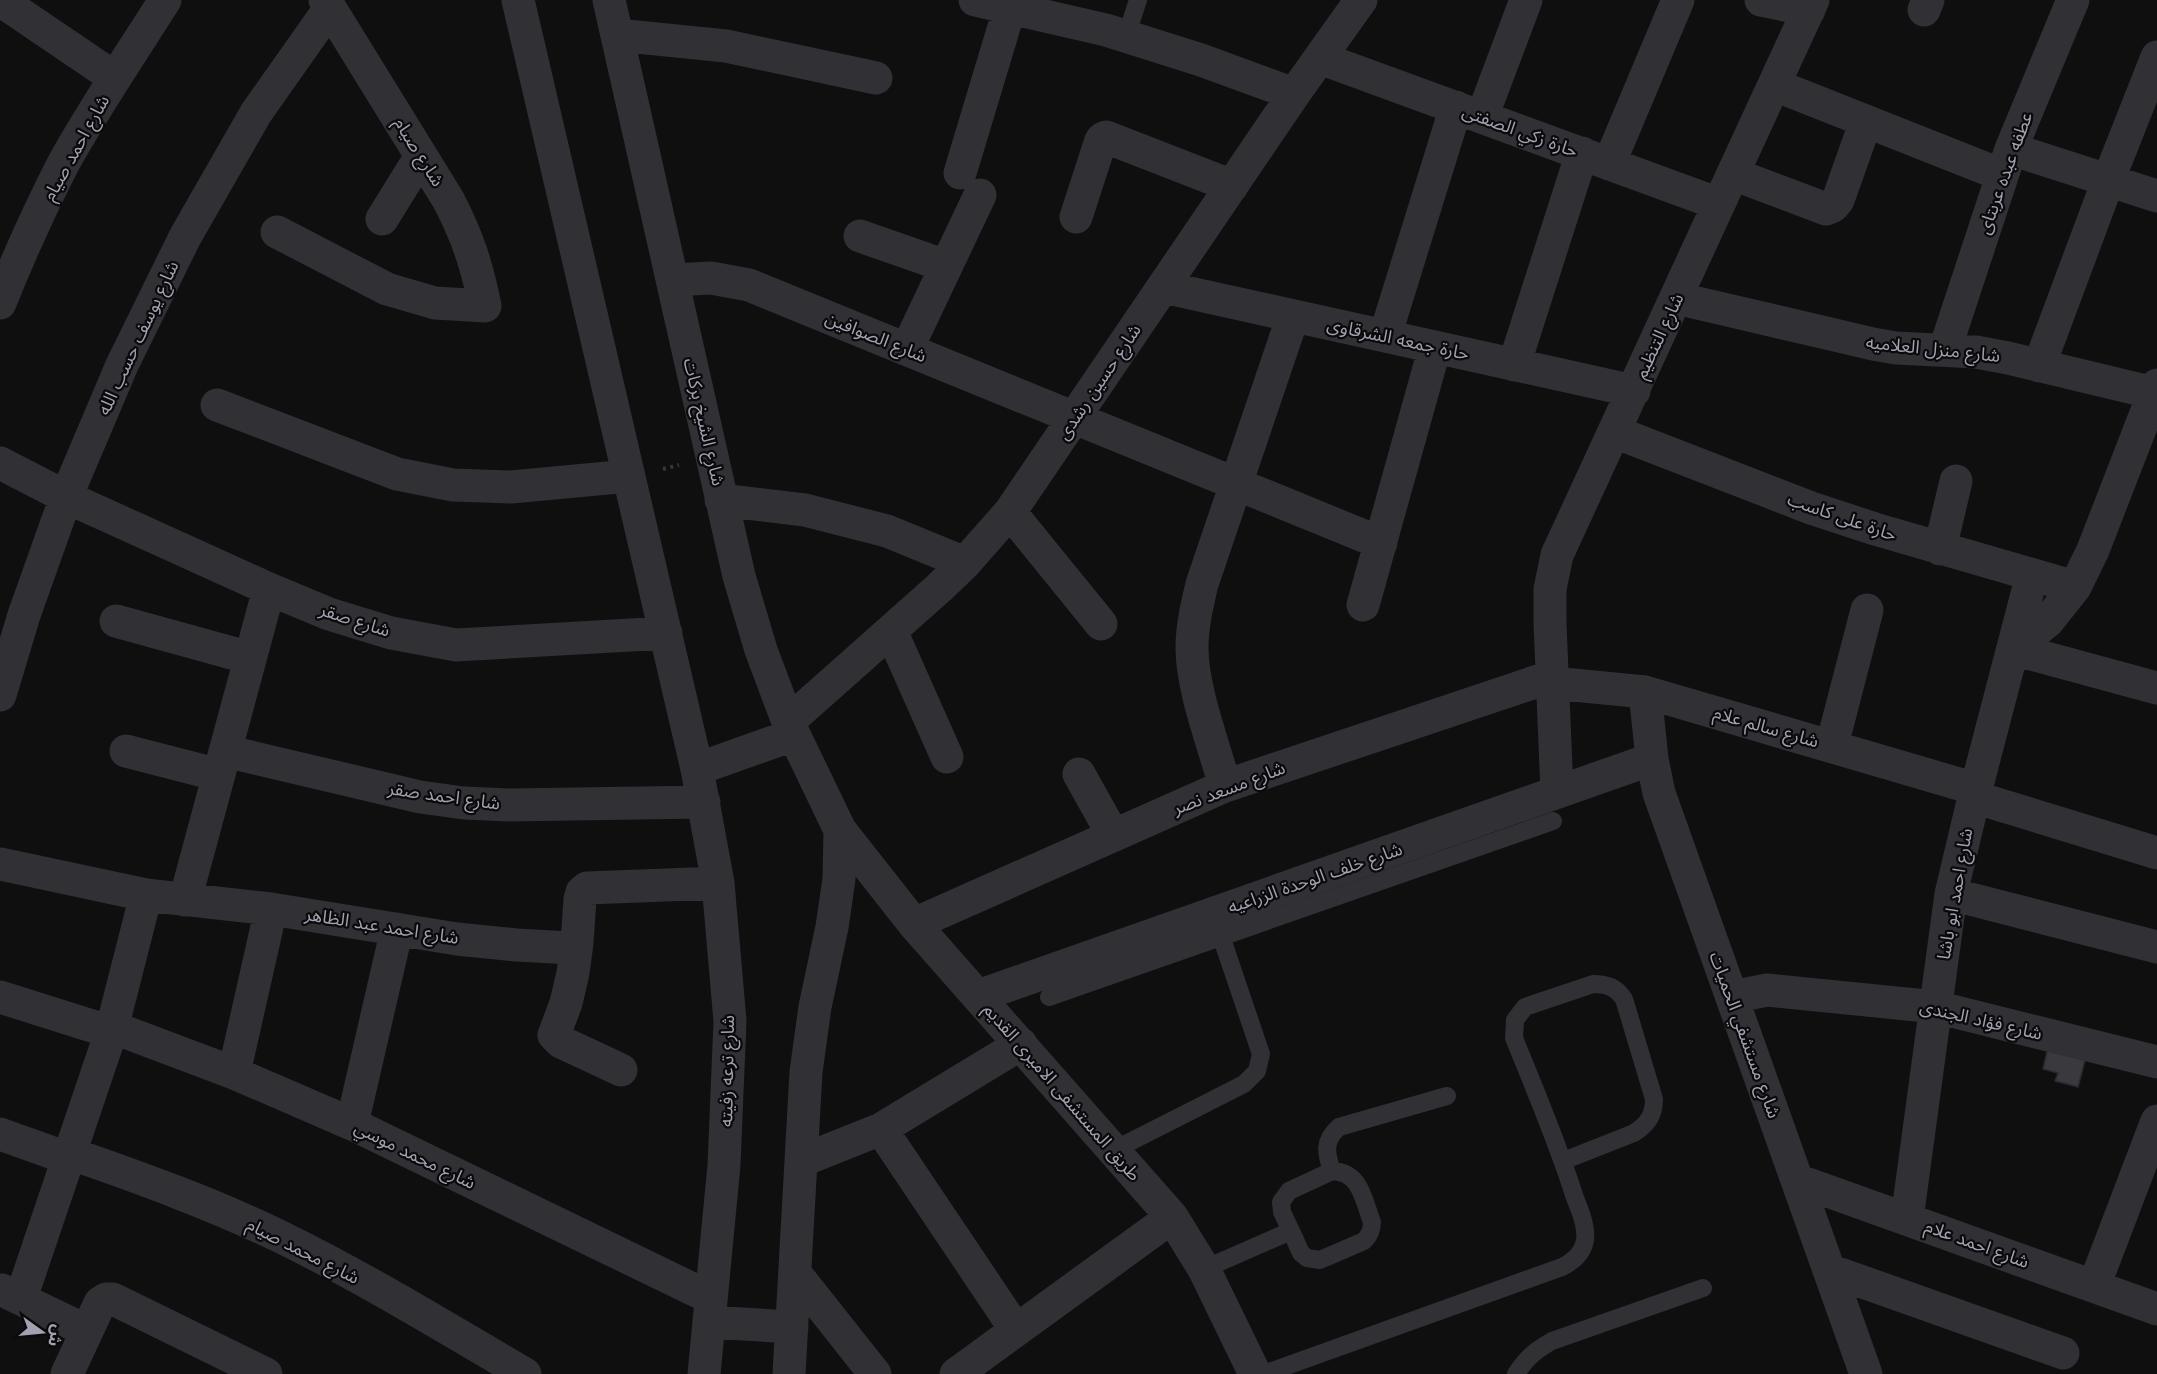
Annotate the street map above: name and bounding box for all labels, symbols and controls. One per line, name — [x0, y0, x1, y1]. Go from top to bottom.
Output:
street label: شارع احمد صيام — [36, 90, 117, 206]
street label: حارة زكي الصفتى — [1459, 98, 1581, 164]
street label: عطفه عبده عربتاى — [1971, 108, 2039, 238]
street label: شارع صيام — [387, 112, 451, 192]
street label: شارع يوسف حسب الله — [91, 256, 186, 420]
street label: شارع التنظيم — [1628, 289, 1691, 384]
street label: شارع الصوافين — [821, 305, 931, 370]
street label: حارة جمعه الشرقاوى — [1324, 311, 1472, 367]
street label: شارع حسين رشدى — [1050, 319, 1148, 446]
street label: شارع منزل العلاميه — [1864, 329, 2002, 370]
street label: شارع الشيخ بركات — [676, 356, 731, 489]
street label: حارة على كاسب — [1784, 486, 1900, 548]
street label: شارع صقر — [315, 596, 394, 645]
street label: شارع سالم علام — [1710, 700, 1822, 755]
street label: شارع مسعد نصر — [1168, 755, 1289, 823]
street label: شارع احمد صقر — [385, 775, 502, 818]
street label: شارع احمد ابو باشا — [1931, 826, 1980, 962]
street label: شارع خلف الوحدة الزراعيه — [1224, 836, 1406, 921]
street label: شارع احمد عبد الظاهر — [302, 901, 461, 952]
street label: شارع مستشفي الحميات — [1702, 948, 1787, 1122]
street label: شارع فؤاد الجندى — [1917, 993, 2045, 1048]
street label: طريق المستشفى الاميرى القديم — [977, 997, 1147, 1187]
street label: شارع ترعه زفيته — [713, 1015, 742, 1127]
street label: شارع محمد موسي — [350, 1114, 480, 1197]
street label: شارع محمد صيام — [242, 1211, 364, 1292]
street label: شارع احمد علام — [1921, 1213, 2033, 1276]
north arrow — [12, 1302, 72, 1362]
text: ش — [42, 1322, 70, 1349]

